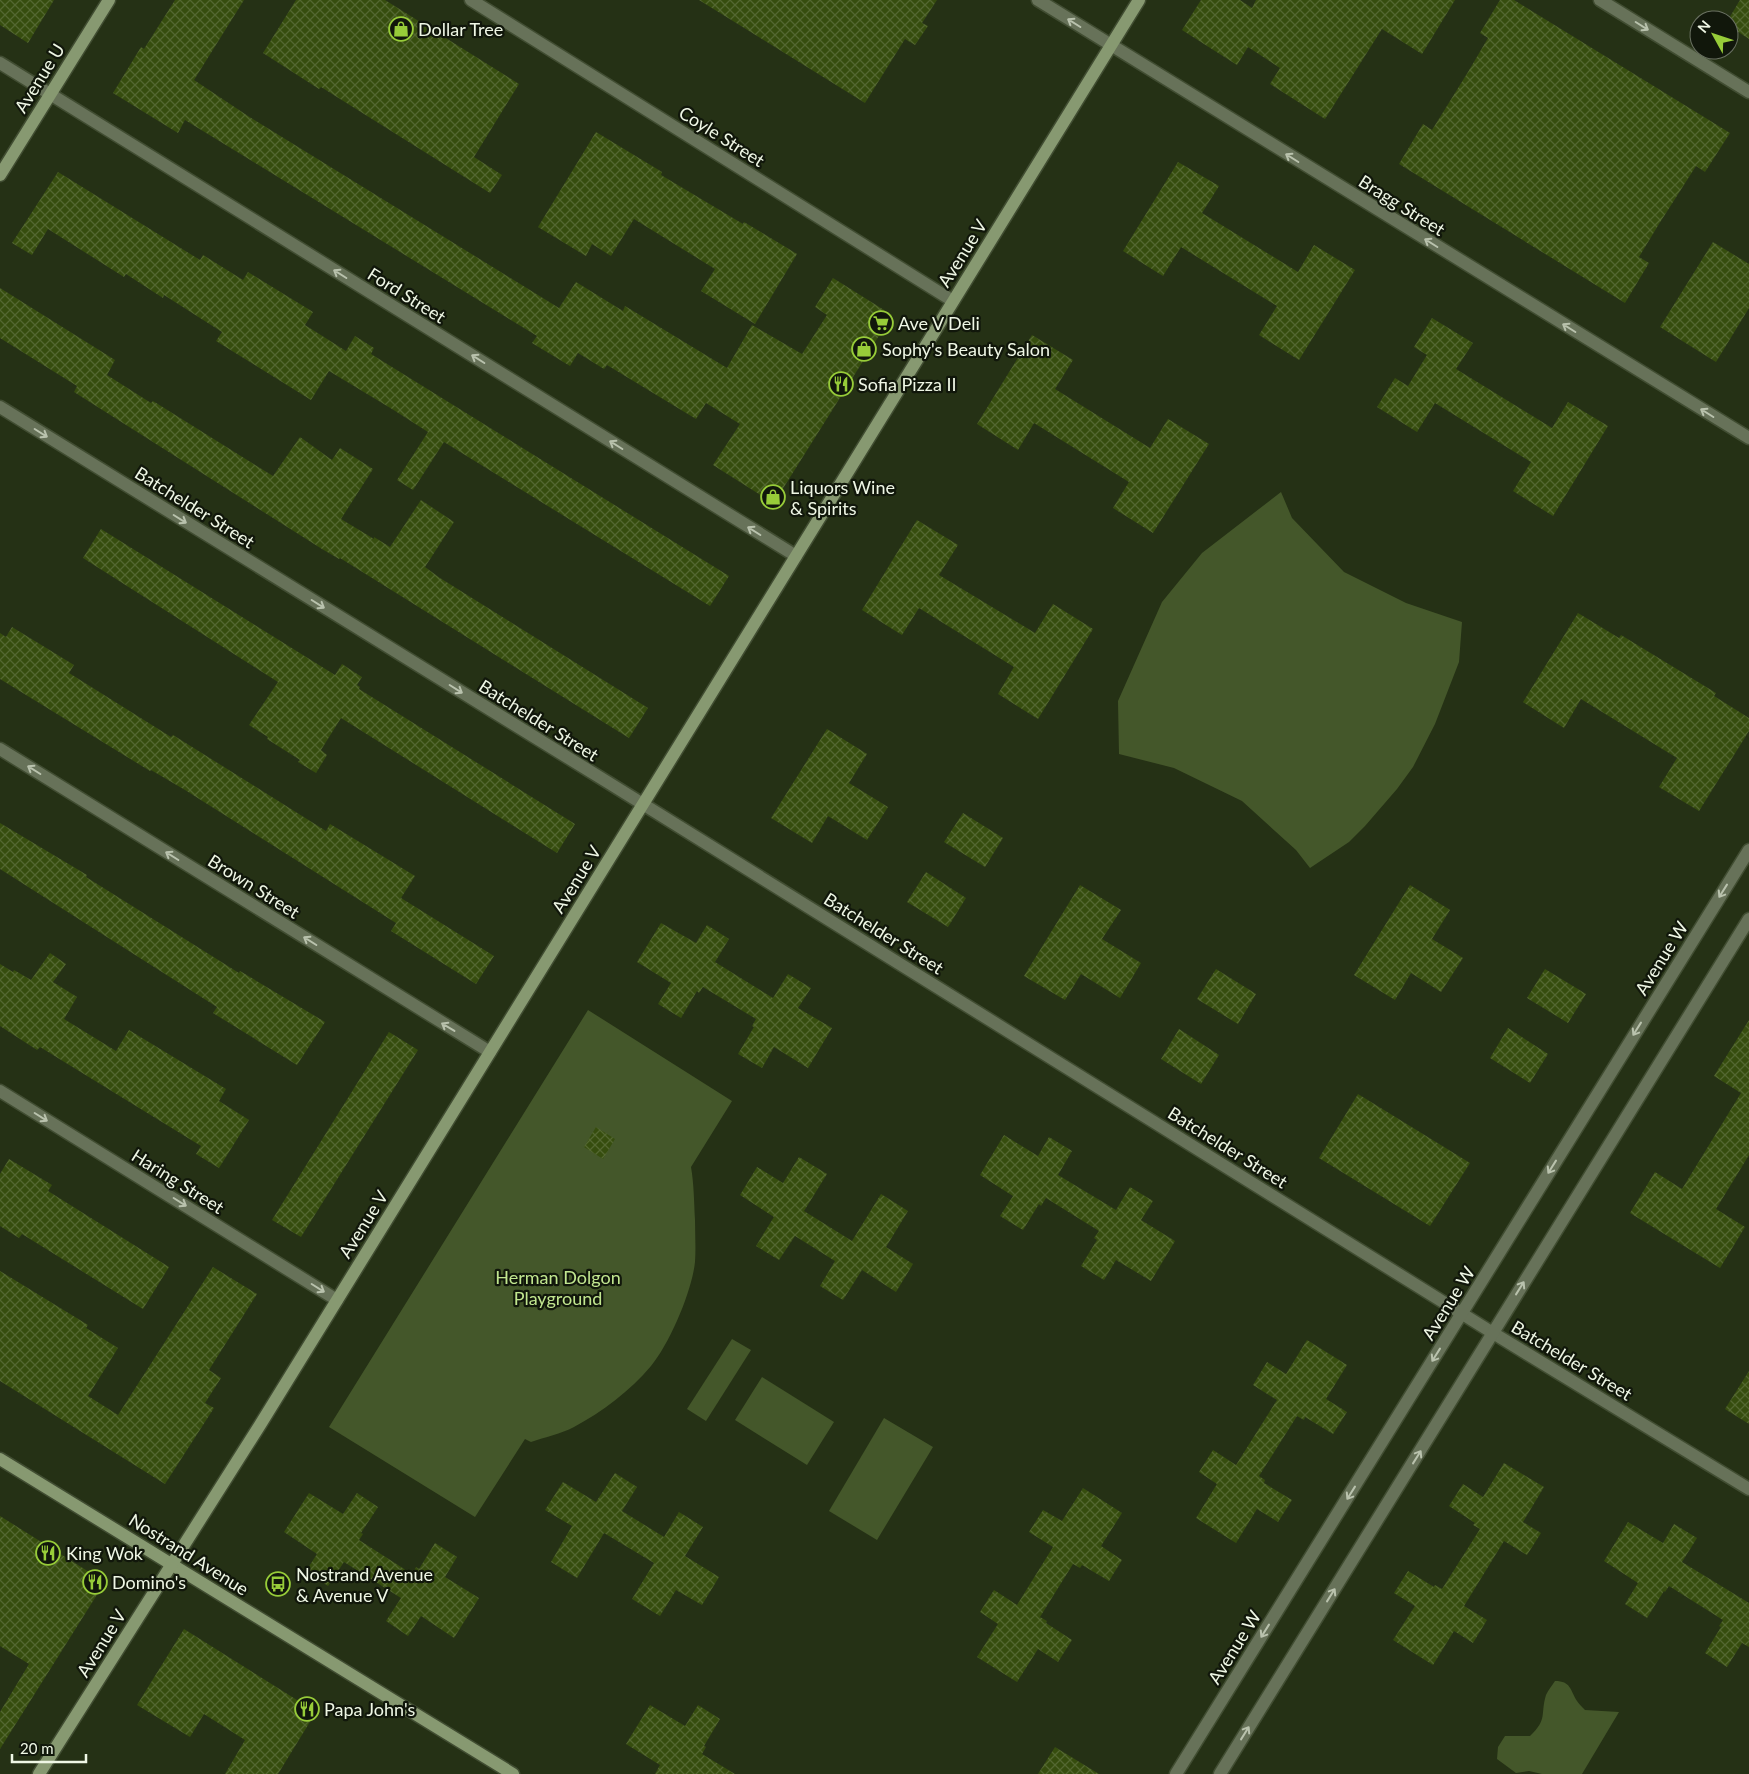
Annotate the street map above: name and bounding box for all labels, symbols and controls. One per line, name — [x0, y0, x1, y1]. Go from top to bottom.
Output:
north arrow — [1689, 10, 1739, 60]
shop icon: Dollar Tree — [388, 16, 414, 42]
text: N — [1694, 17, 1714, 36]
place label: Dollar Tree — [418, 18, 503, 40]
one-way arrow — [1068, 18, 1082, 28]
one-way arrow — [1634, 21, 1648, 31]
street label: Avenue U — [9, 39, 69, 117]
street label: Coyle Street — [675, 101, 769, 171]
one-way arrow — [1286, 152, 1300, 162]
street label: Bragg Street — [1355, 170, 1450, 240]
street label: Avenue V — [933, 214, 992, 291]
one-way arrow — [1424, 237, 1438, 247]
street label: Ford Street — [364, 262, 451, 328]
one-way arrow — [333, 268, 347, 279]
supermarket icon: Ave V Deli — [868, 310, 894, 336]
place label: Ave V Deli — [898, 312, 980, 334]
one-way arrow — [1562, 322, 1576, 333]
shop icon: Sophy's Beauty Salon — [851, 336, 877, 362]
place label: Sophy's Beauty Salon — [882, 338, 1050, 360]
one-way arrow — [472, 354, 486, 364]
restaurant icon: Sofia Pizza II — [828, 371, 854, 397]
place label: Sofia Pizza II — [858, 373, 957, 395]
one-way arrow — [1701, 407, 1715, 417]
one-way arrow — [34, 429, 48, 439]
one-way arrow — [610, 440, 624, 450]
street label: Batchelder Street — [131, 461, 259, 553]
place label: Liquors Wine & Spirits — [790, 476, 895, 519]
shop icon: Liquors Wine & Spirits — [760, 484, 786, 510]
one-way arrow — [172, 514, 186, 524]
one-way arrow — [748, 525, 762, 535]
one-way arrow — [310, 599, 324, 609]
street label: Batchelder Street — [475, 674, 603, 766]
one-way arrow — [449, 685, 463, 695]
one-way arrow — [27, 765, 41, 775]
street label: Avenue V — [547, 840, 606, 917]
street label: Brown Street — [204, 849, 304, 923]
one-way arrow — [165, 850, 179, 860]
one-way arrow — [1718, 884, 1729, 898]
street label: Batchelder Street — [820, 887, 948, 979]
street label: Avenue W — [1630, 917, 1692, 999]
one-way arrow — [303, 936, 317, 946]
one-way arrow — [442, 1021, 456, 1031]
one-way arrow — [1632, 1022, 1643, 1036]
street label: Batchelder Street — [1164, 1101, 1292, 1193]
one-way arrow — [34, 1112, 48, 1122]
street label: Haring Street — [128, 1144, 229, 1218]
one-way arrow — [1547, 1160, 1557, 1174]
street label: Avenue V — [334, 1185, 393, 1262]
one-way arrow — [172, 1198, 186, 1208]
street label: Avenue W — [1417, 1262, 1479, 1344]
park label: Herman Dolgon Playground — [495, 1266, 621, 1309]
one-way arrow — [1516, 1282, 1526, 1296]
one-way arrow — [310, 1283, 324, 1293]
street label: Batchelder Street — [1508, 1315, 1637, 1405]
one-way arrow — [1431, 1348, 1441, 1362]
one-way arrow — [1412, 1450, 1422, 1464]
one-way arrow — [1345, 1486, 1355, 1500]
street label: Nostrand Avenue — [125, 1508, 253, 1600]
restaurant icon: King Wok — [35, 1540, 61, 1566]
place label: King Wok — [66, 1542, 144, 1564]
place label: Nostrand Avenue & Avenue V — [296, 1563, 433, 1606]
restaurant icon: Domino's — [82, 1569, 108, 1595]
place label: Domino's — [112, 1571, 186, 1593]
bus stop icon: Nostrand Avenue & Avenue V — [265, 1571, 291, 1597]
one-way arrow — [1326, 1588, 1336, 1602]
street label: Avenue V — [72, 1604, 131, 1681]
street label: Avenue W — [1203, 1606, 1265, 1688]
one-way arrow — [1260, 1624, 1270, 1638]
restaurant icon: Papa John's — [294, 1696, 320, 1722]
place label: Papa John's — [324, 1698, 416, 1720]
one-way arrow — [1241, 1726, 1251, 1740]
scale bar — [12, 1732, 86, 1764]
text: 20 m — [20, 1739, 54, 1757]

